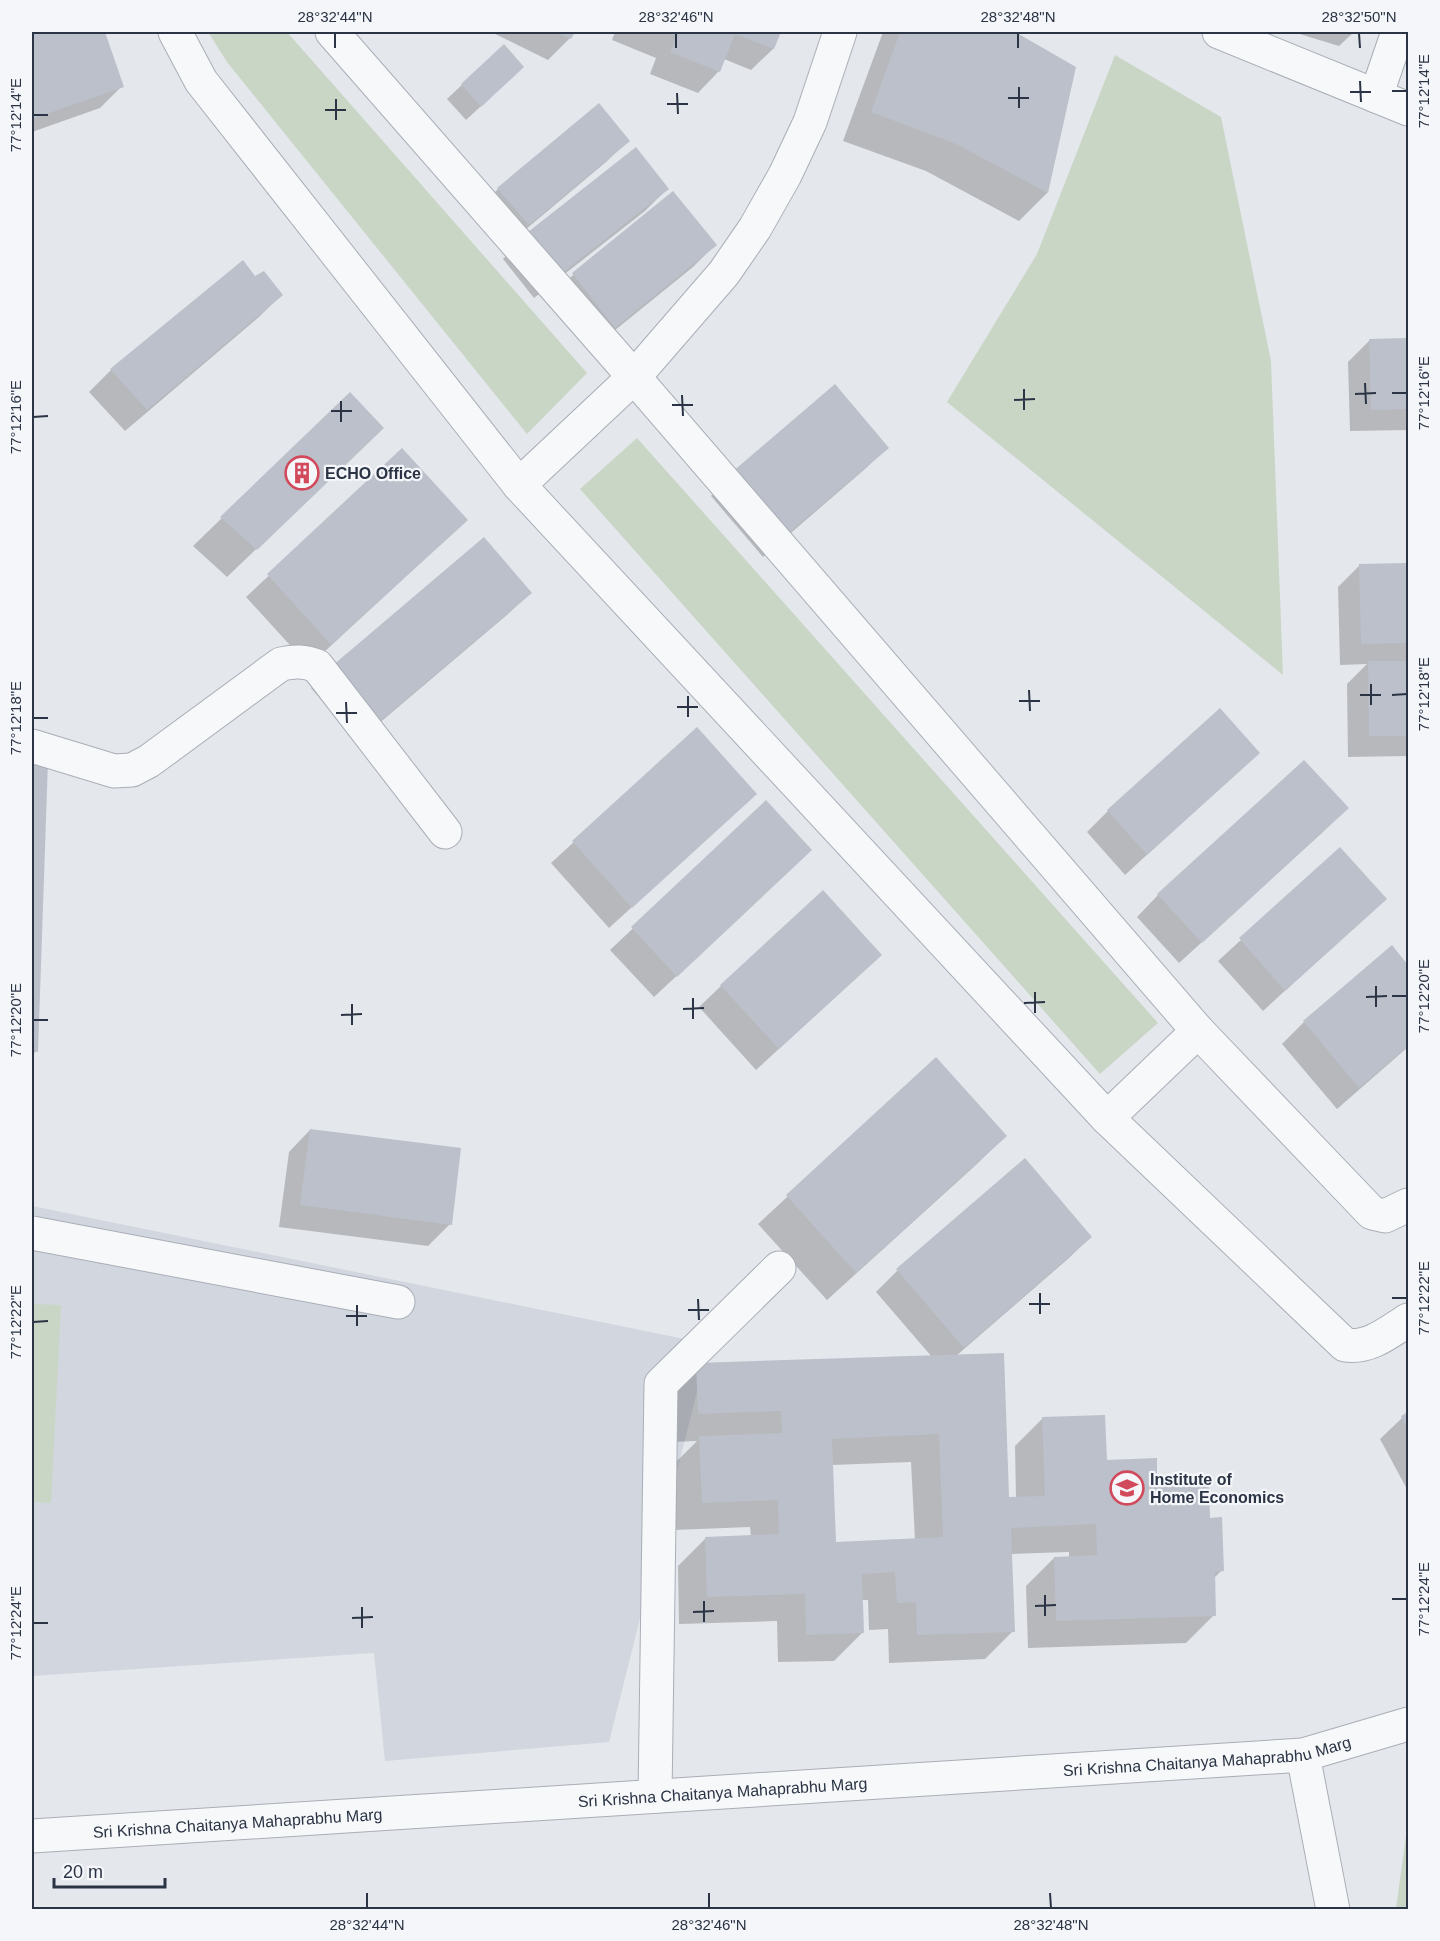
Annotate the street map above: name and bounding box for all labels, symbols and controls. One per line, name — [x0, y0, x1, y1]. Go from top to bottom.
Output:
text: 28°32'44"N — [297, 8, 373, 25]
text: 28°32'46"N — [638, 8, 714, 25]
text: 28°32'48"N — [980, 8, 1056, 25]
text: 28°32'50"N — [1321, 8, 1397, 25]
text: 77°12'14"E — [1415, 54, 1432, 128]
text: 77°12'14"E — [7, 78, 24, 152]
text: 77°12'16"E — [1415, 356, 1432, 430]
text: 77°12'16"E — [7, 380, 24, 454]
building icon: ECHO Office — [284, 455, 320, 491]
place label: ECHO Office — [325, 465, 421, 482]
text: 77°12'18"E — [1415, 657, 1432, 731]
text: 77°12'18"E — [7, 681, 24, 755]
text: 77°12'20"E — [1415, 959, 1432, 1033]
text: 77°12'20"E — [7, 983, 24, 1057]
text: 77°12'22"E — [1415, 1261, 1432, 1335]
text: 77°12'22"E — [7, 1285, 24, 1359]
school or university icon: Institute of Home Economics — [1109, 1470, 1145, 1506]
place label: Institute of Home Economics — [1150, 1471, 1284, 1506]
text: 77°12'24"E — [1415, 1562, 1432, 1636]
text: 77°12'24"E — [7, 1586, 24, 1660]
street label: Sri Krishna Chaitanya Mahaprabhu Marg — [1062, 1733, 1353, 1779]
street label: Sri Krishna Chaitanya Mahaprabhu Marg — [577, 1775, 868, 1810]
street label: Sri Krishna Chaitanya Mahaprabhu Marg — [92, 1806, 383, 1841]
scale bar — [54, 1851, 165, 1889]
text: 20 m — [63, 1862, 103, 1882]
text: 28°32'44"N — [329, 1916, 405, 1933]
text: 28°32'46"N — [671, 1916, 747, 1933]
text: 28°32'48"N — [1013, 1916, 1089, 1933]

